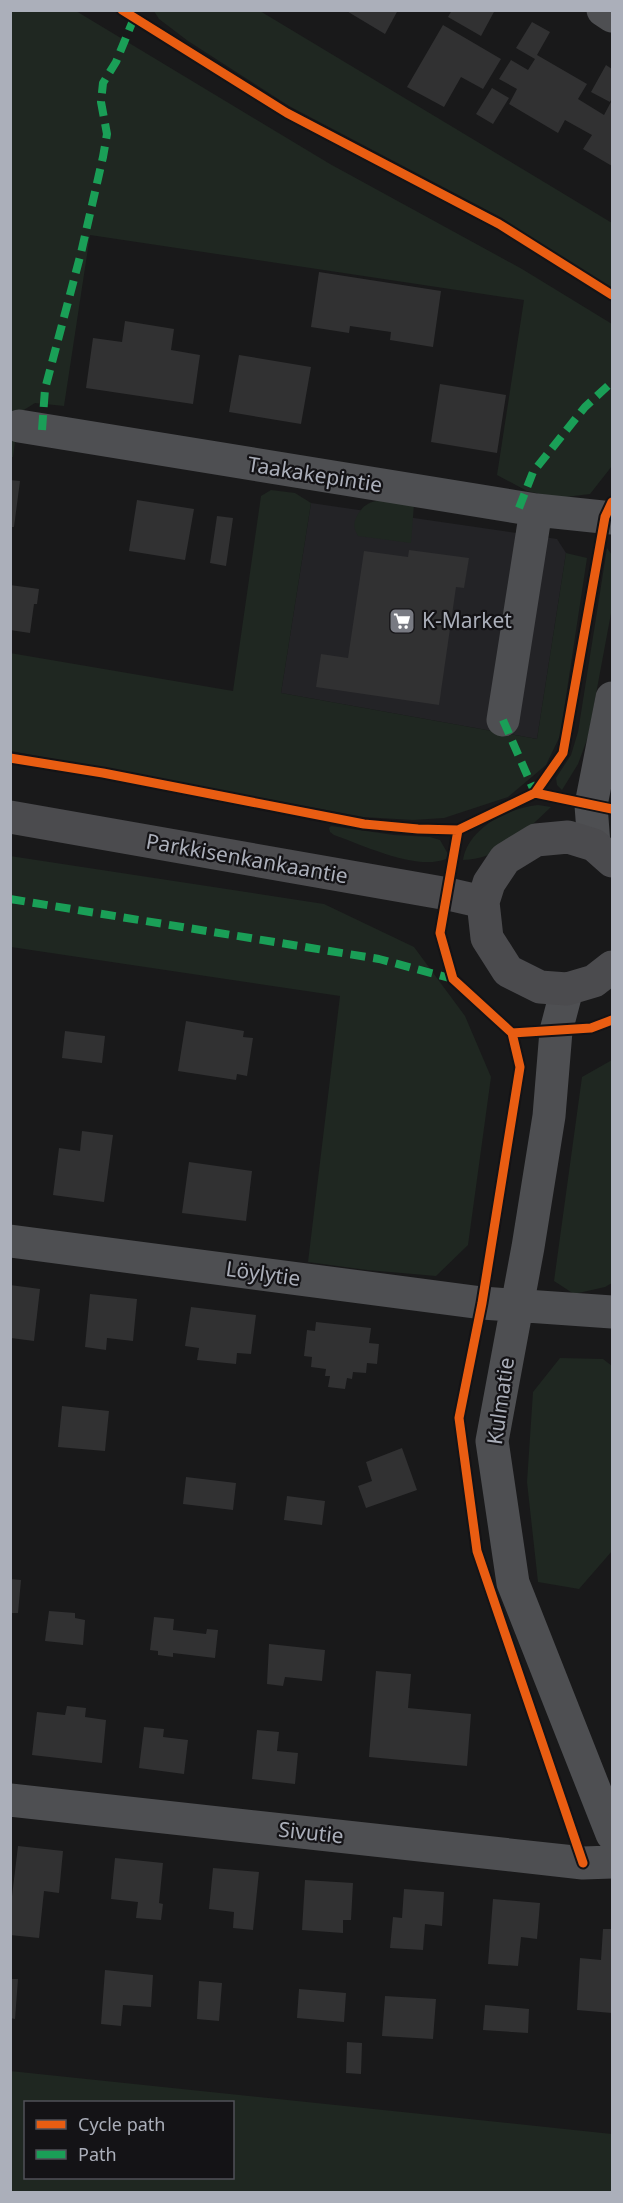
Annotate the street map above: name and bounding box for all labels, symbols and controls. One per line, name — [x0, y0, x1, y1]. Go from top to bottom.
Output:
street label: Taakakepintie — [246, 450, 384, 498]
supermarket icon: K-Market — [387, 606, 417, 636]
place label: K-Market — [422, 606, 512, 634]
street label: Parkkisenkankaantie — [144, 826, 350, 890]
street label: Löylytie — [224, 1254, 302, 1292]
street label: Kulmatie — [480, 1356, 520, 1446]
street label: Sivutie — [277, 1815, 345, 1849]
legend — [24, 2101, 234, 2179]
text: Cycle path — [78, 2112, 165, 2136]
text: Path — [78, 2142, 117, 2166]

